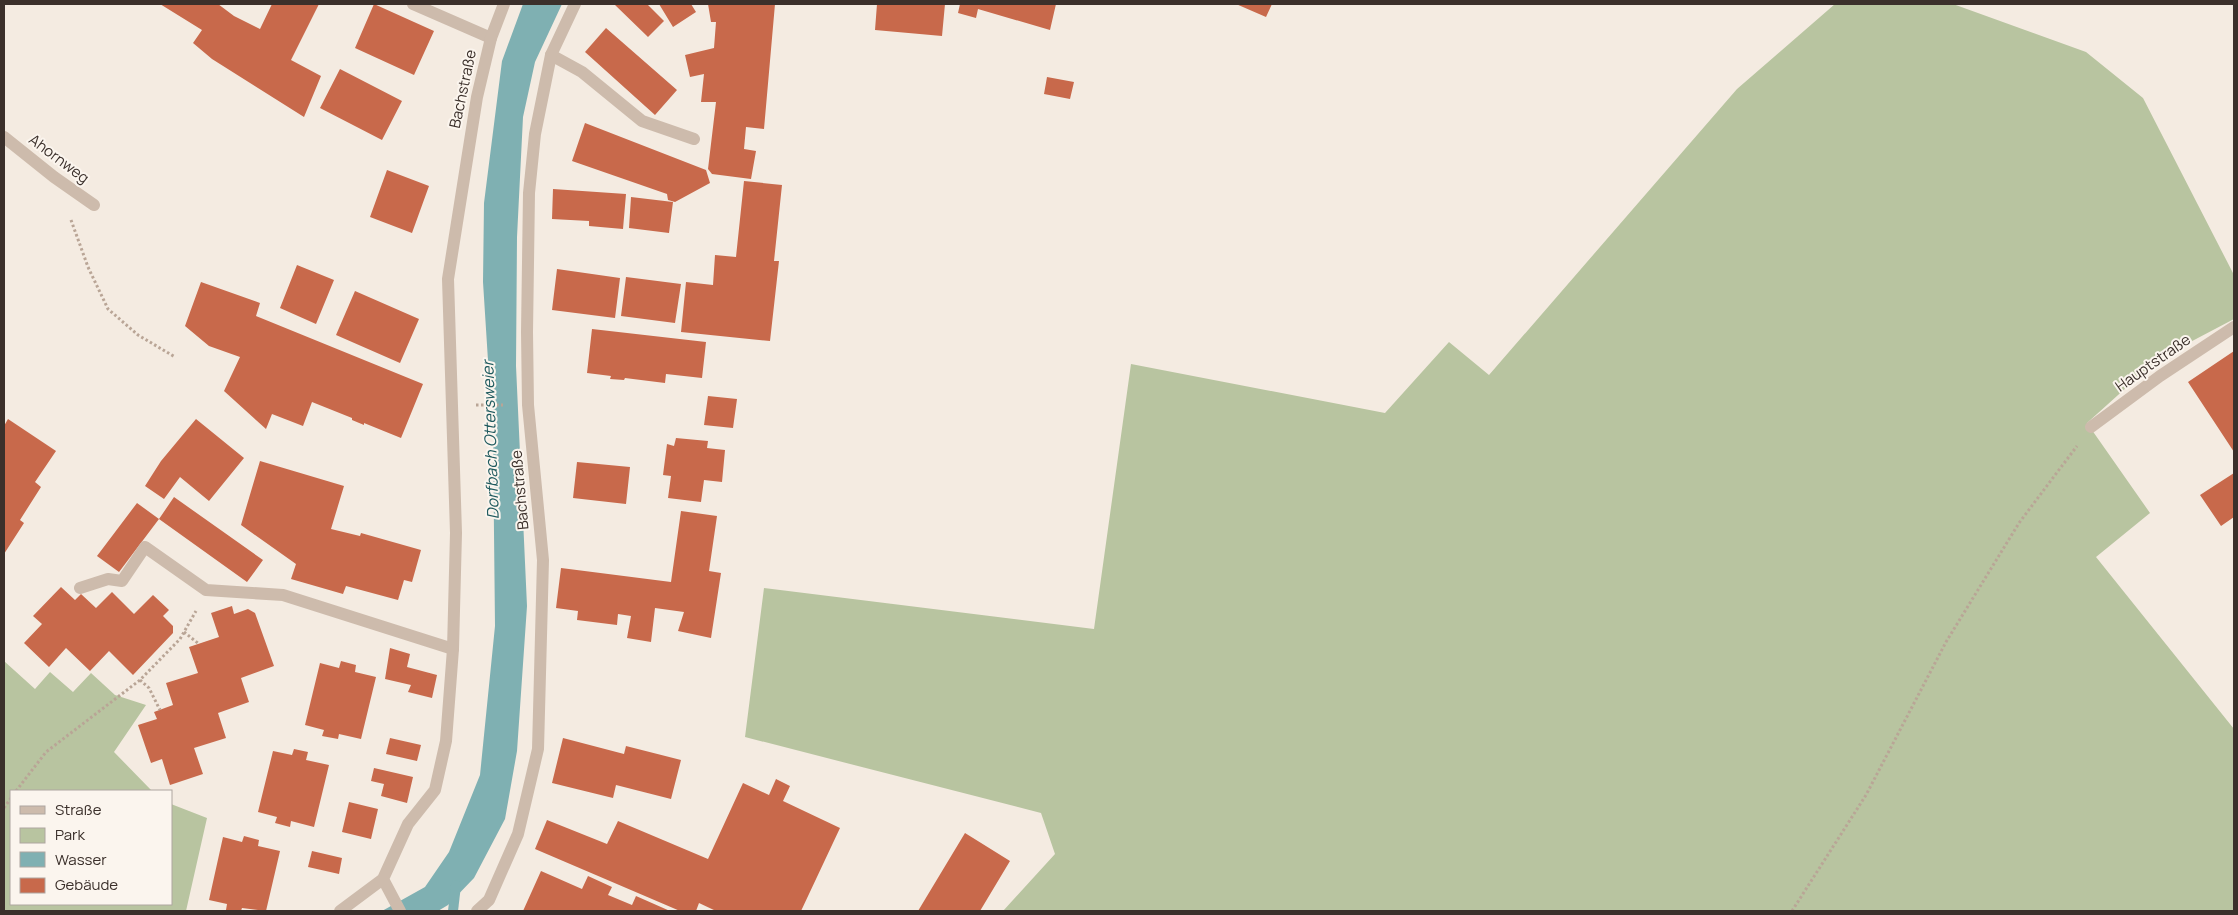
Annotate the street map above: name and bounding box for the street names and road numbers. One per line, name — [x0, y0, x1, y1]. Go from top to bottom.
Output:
street label: Bachstraße — [444, 47, 481, 130]
street label: Ahornweg — [25, 129, 94, 188]
street label: Hauptstraße — [2111, 329, 2195, 396]
street label: Bachstraße — [506, 449, 533, 531]

